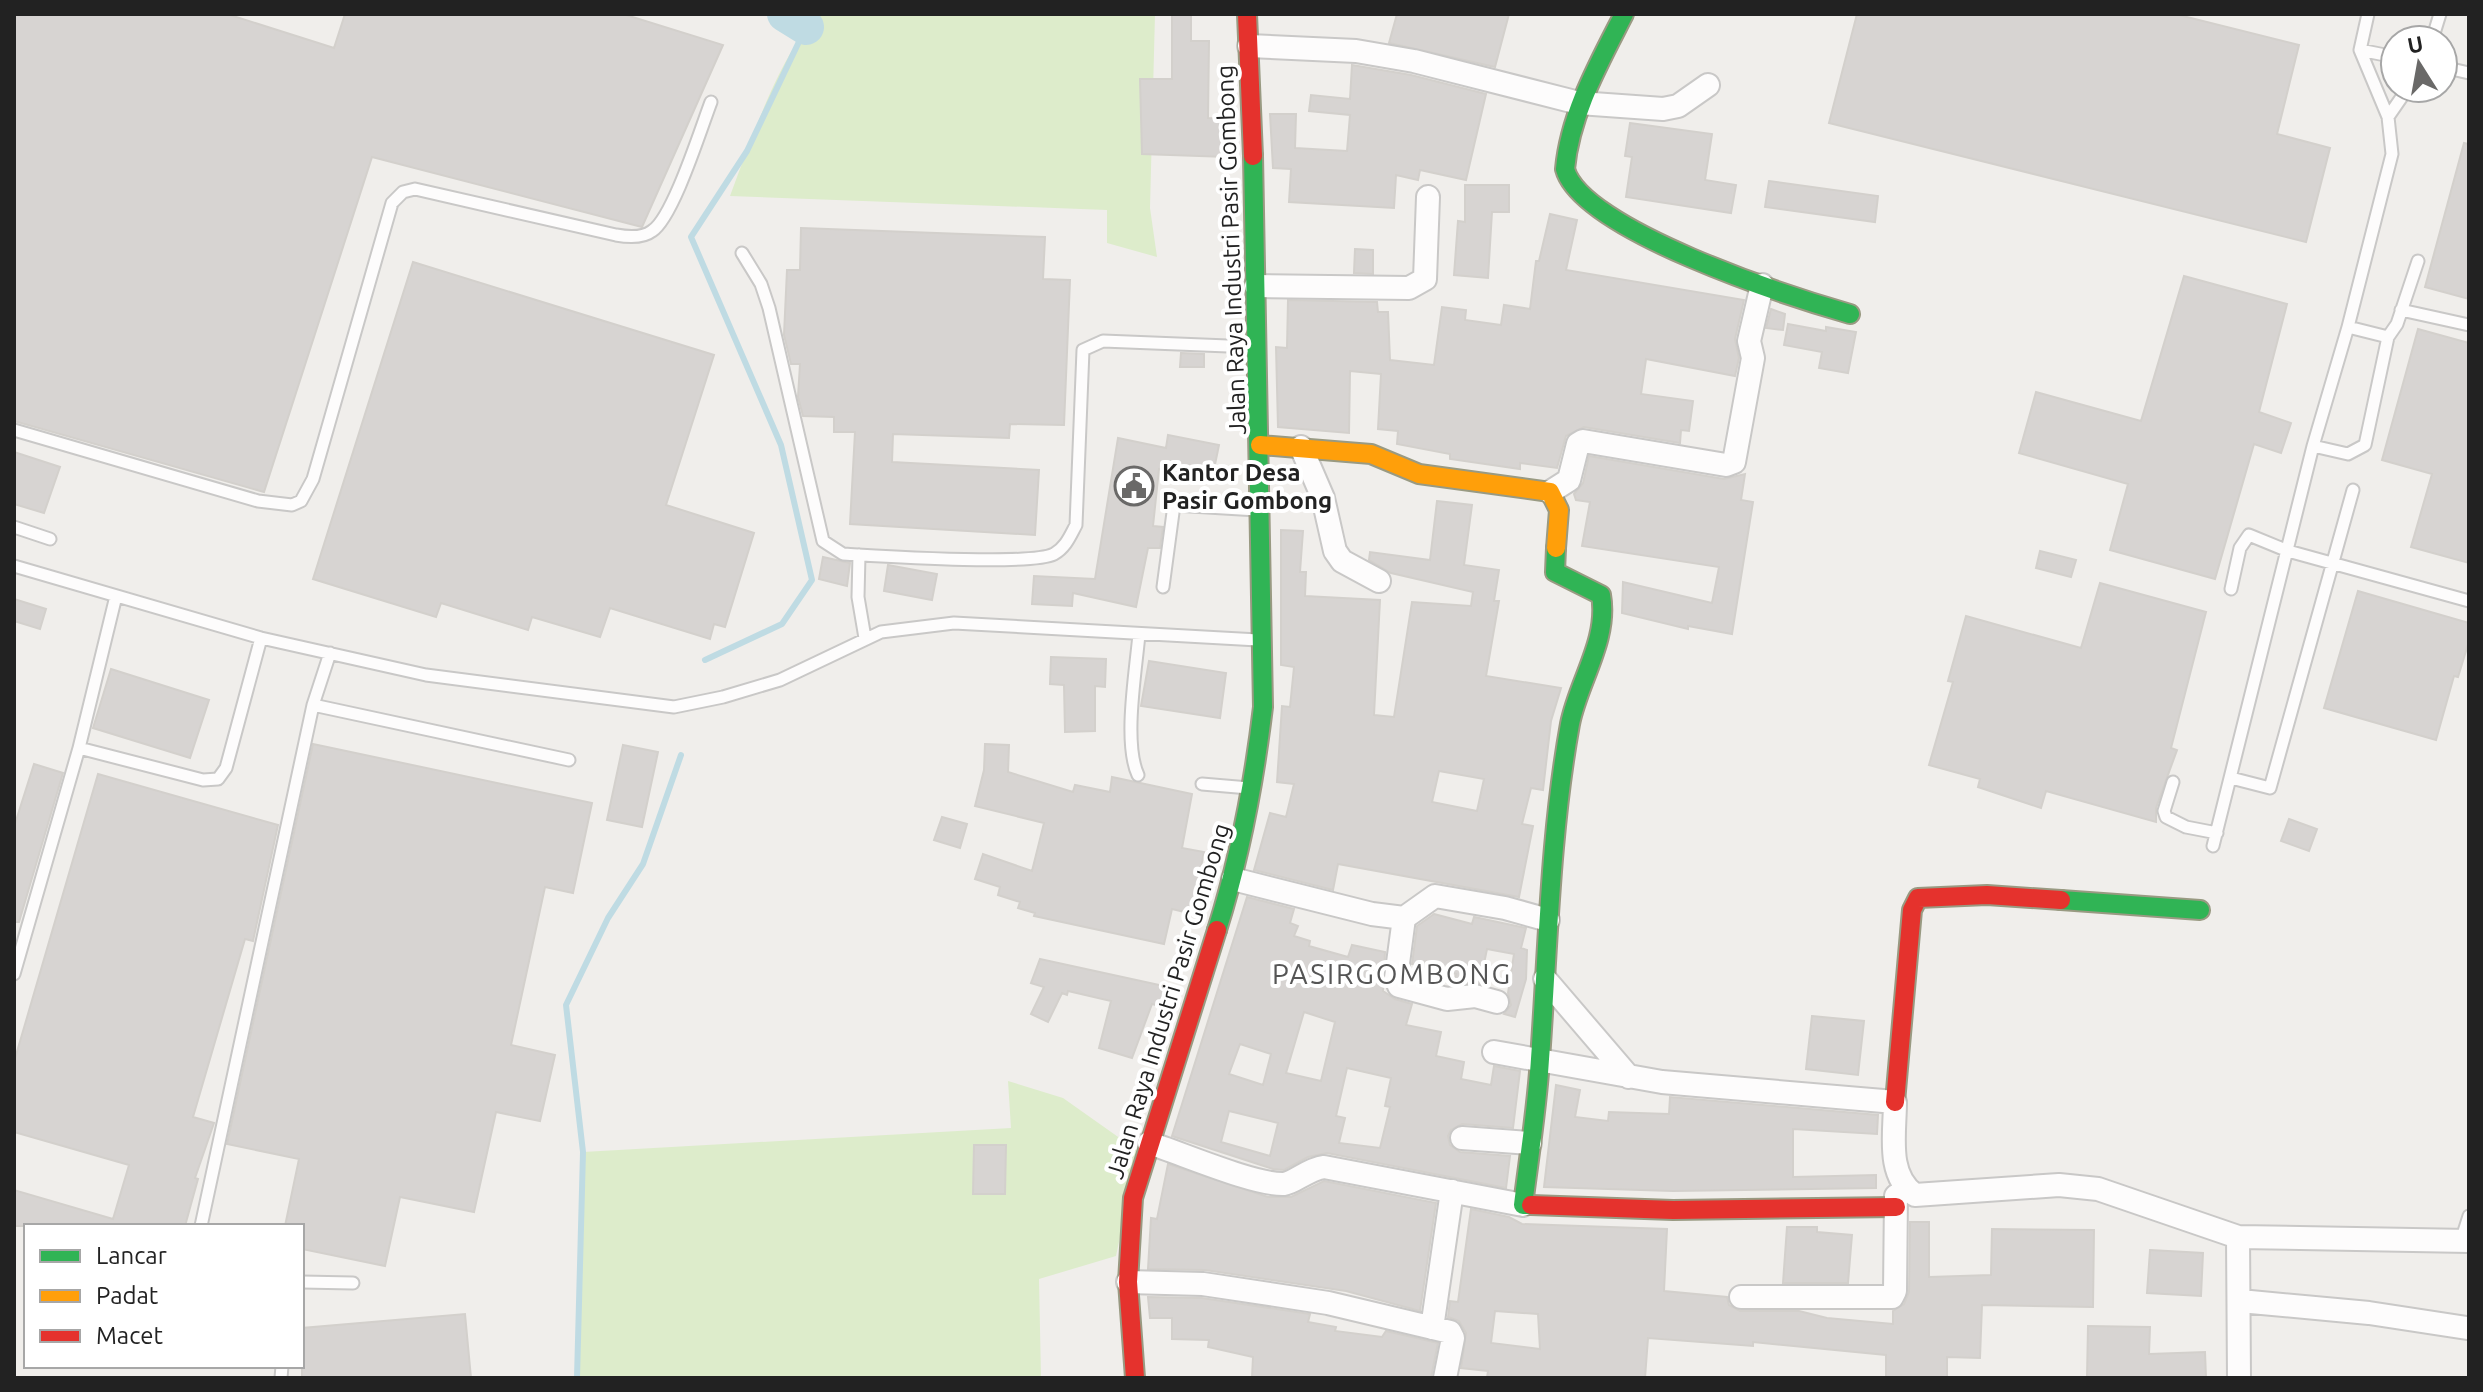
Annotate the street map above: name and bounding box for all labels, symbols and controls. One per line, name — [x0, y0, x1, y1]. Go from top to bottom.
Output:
north arrow — [2379, 24, 2459, 104]
text: U — [2405, 30, 2425, 58]
street label: Jalan Raya Industri Pasir Gombong — [1211, 65, 1251, 435]
place label: Kantor Desa Pasir Gombong — [1162, 459, 1332, 514]
public building icon: Kantor Desa Pasir Gombong — [1113, 465, 1155, 507]
street label: Jalan Raya Industri Pasir Gombong — [1101, 820, 1235, 1182]
district label: PASIRGOMBONG — [1272, 958, 1512, 989]
legend — [24, 1224, 304, 1368]
text: Lancar — [96, 1242, 167, 1269]
text: Padat — [96, 1282, 159, 1309]
text: Macet — [96, 1322, 164, 1349]

